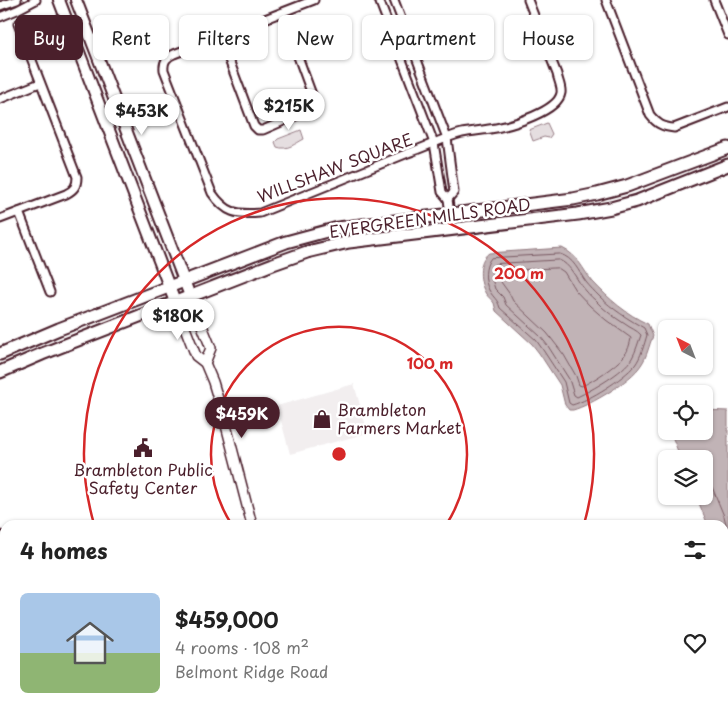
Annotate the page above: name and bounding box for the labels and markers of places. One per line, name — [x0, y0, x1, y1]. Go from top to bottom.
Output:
pin: $215K — [254, 88, 324, 131]
pin: $453K — [107, 94, 177, 136]
pin: $180K — [143, 298, 213, 341]
pin: $459K — [207, 396, 277, 439]
place label: Brambleton Farmers Market — [337, 397, 462, 439]
shop icon: Brambleton Farmers Market — [311, 408, 333, 430]
public building icon: Brambleton Public Safety Center — [132, 437, 154, 459]
centre of rings — [330, 445, 348, 463]
place label: Brambleton Public Safety Center — [73, 457, 213, 499]

